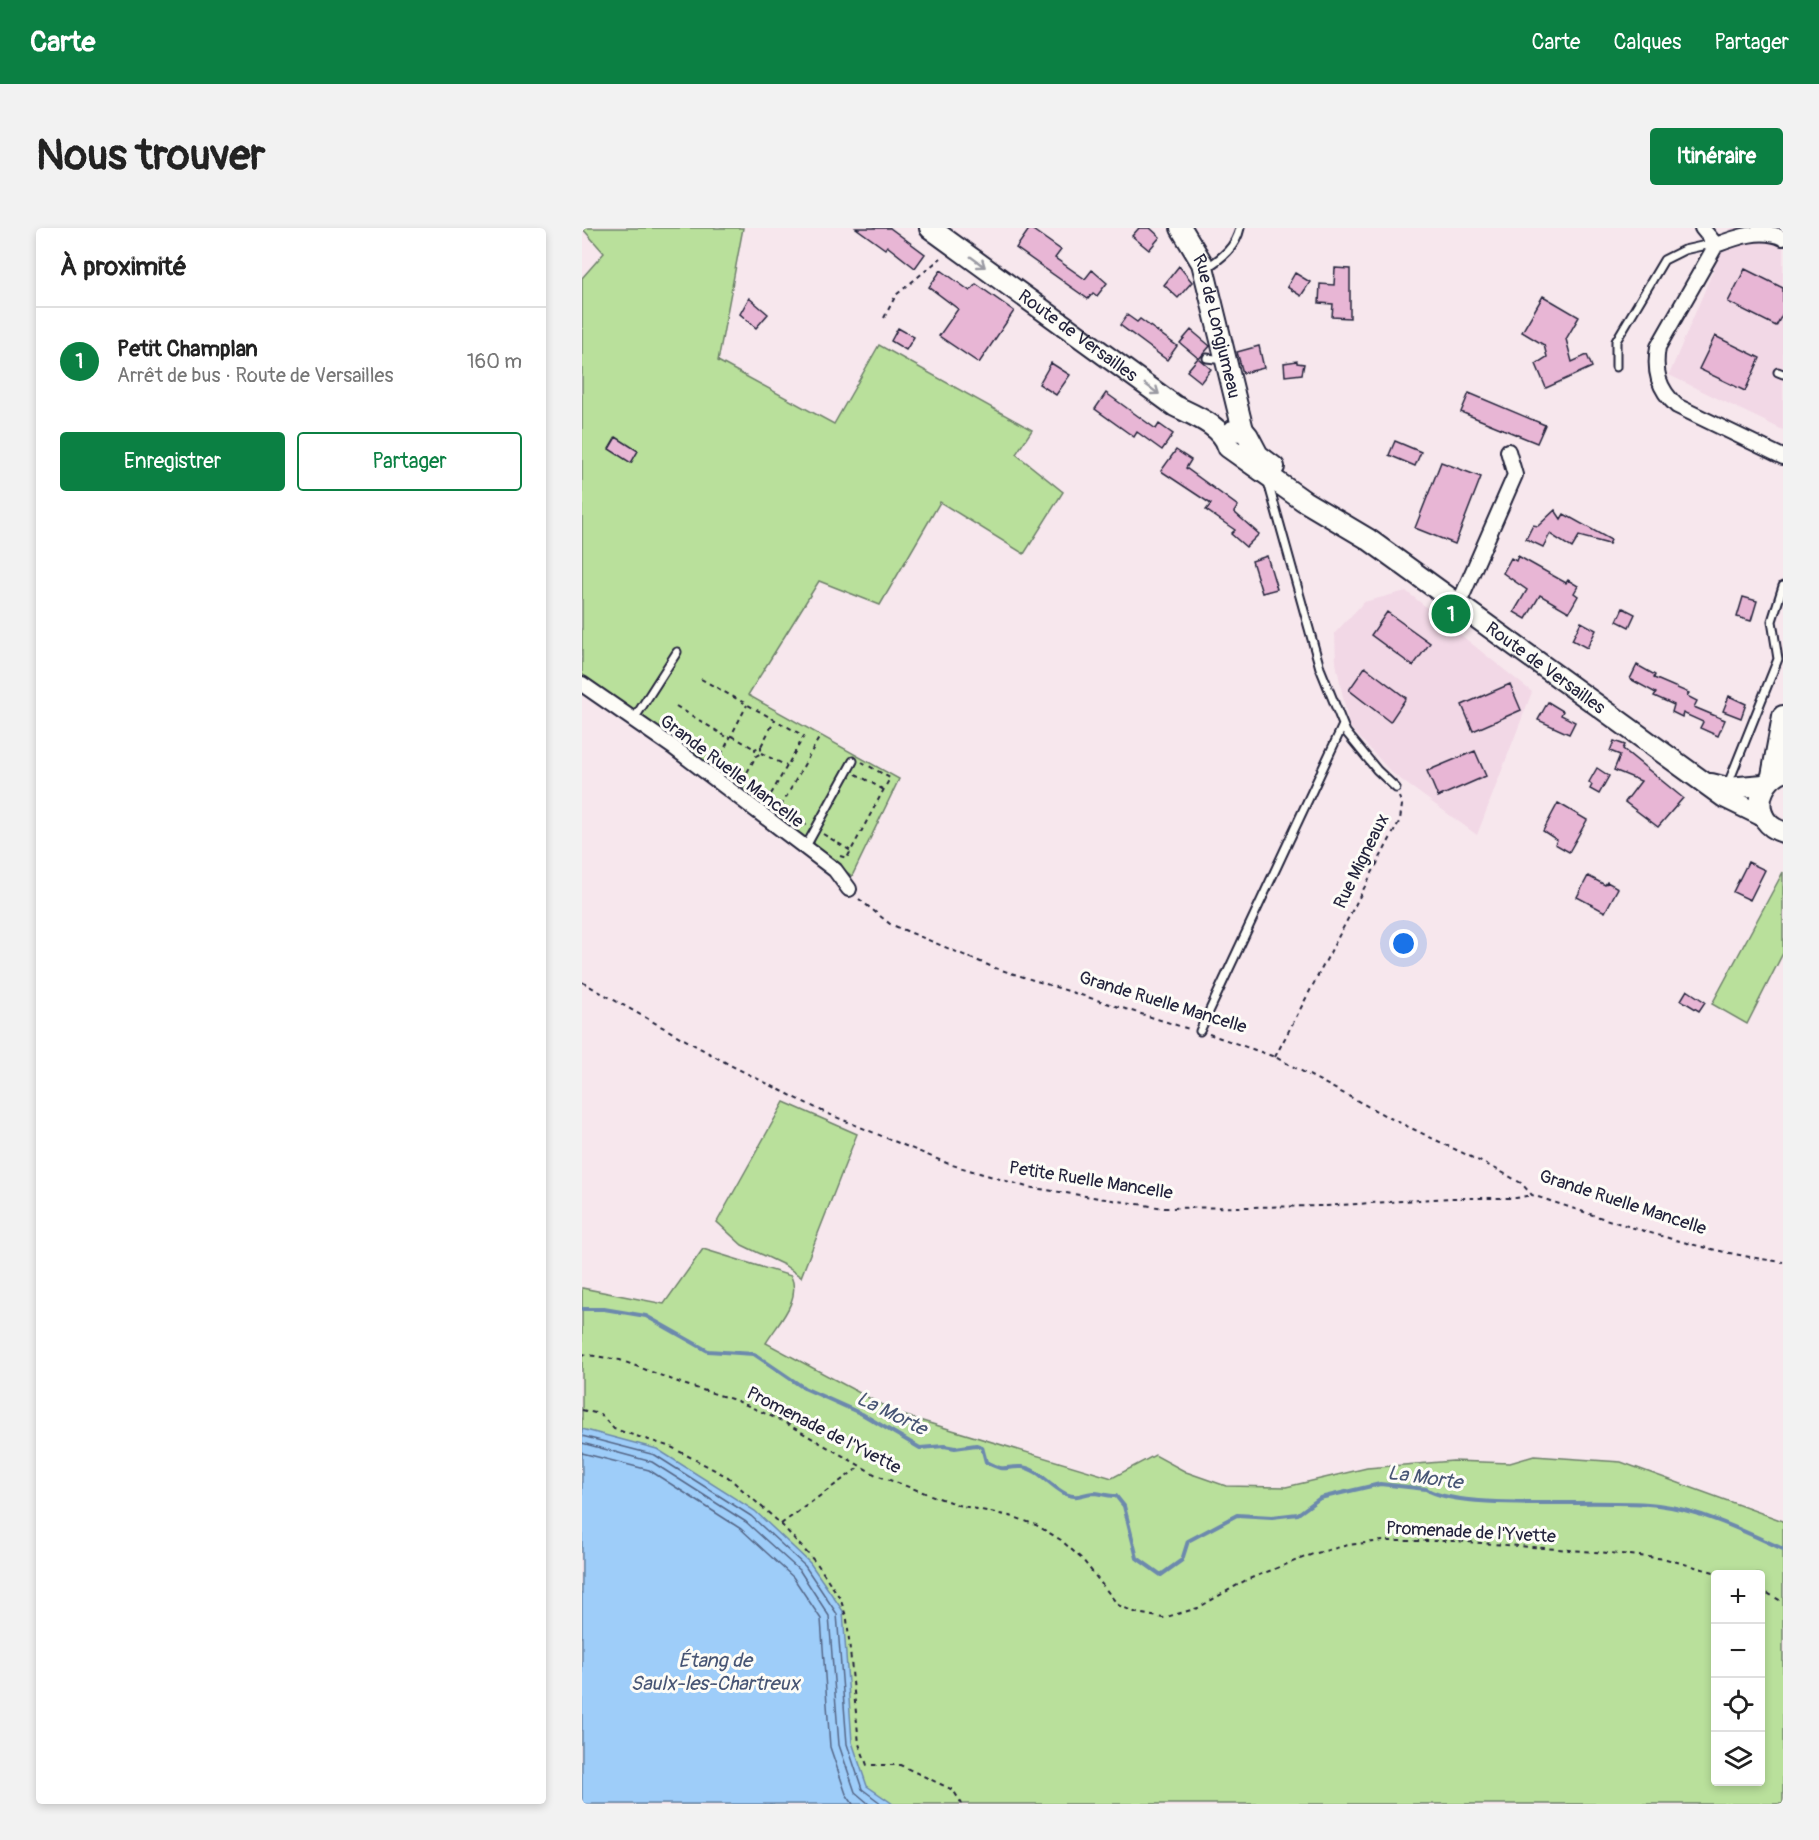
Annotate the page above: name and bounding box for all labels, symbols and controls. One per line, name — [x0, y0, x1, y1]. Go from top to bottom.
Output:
text: Carte — [30, 25, 95, 60]
text: Carte — [1531, 29, 1580, 56]
text: Calques — [1613, 29, 1681, 56]
text: Partager — [1714, 29, 1789, 56]
button: Itinéraire — [1650, 128, 1783, 185]
text: Nous trouver — [36, 130, 265, 182]
street label: Rue de Longjumeau — [1187, 250, 1246, 401]
text: À proximité — [60, 251, 187, 283]
one-way arrow — [969, 256, 985, 269]
street label: Route de Versailles — [1013, 285, 1142, 387]
text: Petit Champlan — [117, 335, 258, 363]
text: 1 — [76, 349, 83, 374]
text: 160 m — [467, 349, 522, 374]
text: Arrêt de bus · Route de Versailles — [117, 363, 393, 388]
one-way arrow — [1144, 383, 1160, 396]
button: Enregistrer — [60, 432, 285, 491]
button: Partager — [297, 432, 522, 491]
pin: 1 — [1432, 592, 1470, 636]
street label: Route de Versailles — [1481, 617, 1610, 719]
street label: Grande Ruelle Mancelle — [655, 710, 808, 833]
street label: Rue Migneaux — [1329, 810, 1394, 912]
your location — [1389, 929, 1418, 958]
street label: Grande Ruelle Mancelle — [1076, 966, 1250, 1039]
street label: Petite Ruelle Mancelle — [1007, 1156, 1175, 1205]
street label: Grande Ruelle Mancelle — [1536, 1165, 1709, 1240]
street label: Promenade de l'Yvette — [743, 1382, 905, 1479]
water label: La Morte — [853, 1386, 933, 1442]
water label: La Morte — [1386, 1460, 1466, 1495]
street label: Promenade de l'Yvette — [1385, 1517, 1557, 1548]
map controls — [1711, 1570, 1765, 1786]
button: + — [1711, 1570, 1765, 1624]
button: − — [1711, 1624, 1765, 1678]
water label: Étang de Saulx-les-Chartreux — [631, 1648, 801, 1696]
button: locate — [1711, 1678, 1765, 1732]
button: layers — [1711, 1732, 1765, 1786]

